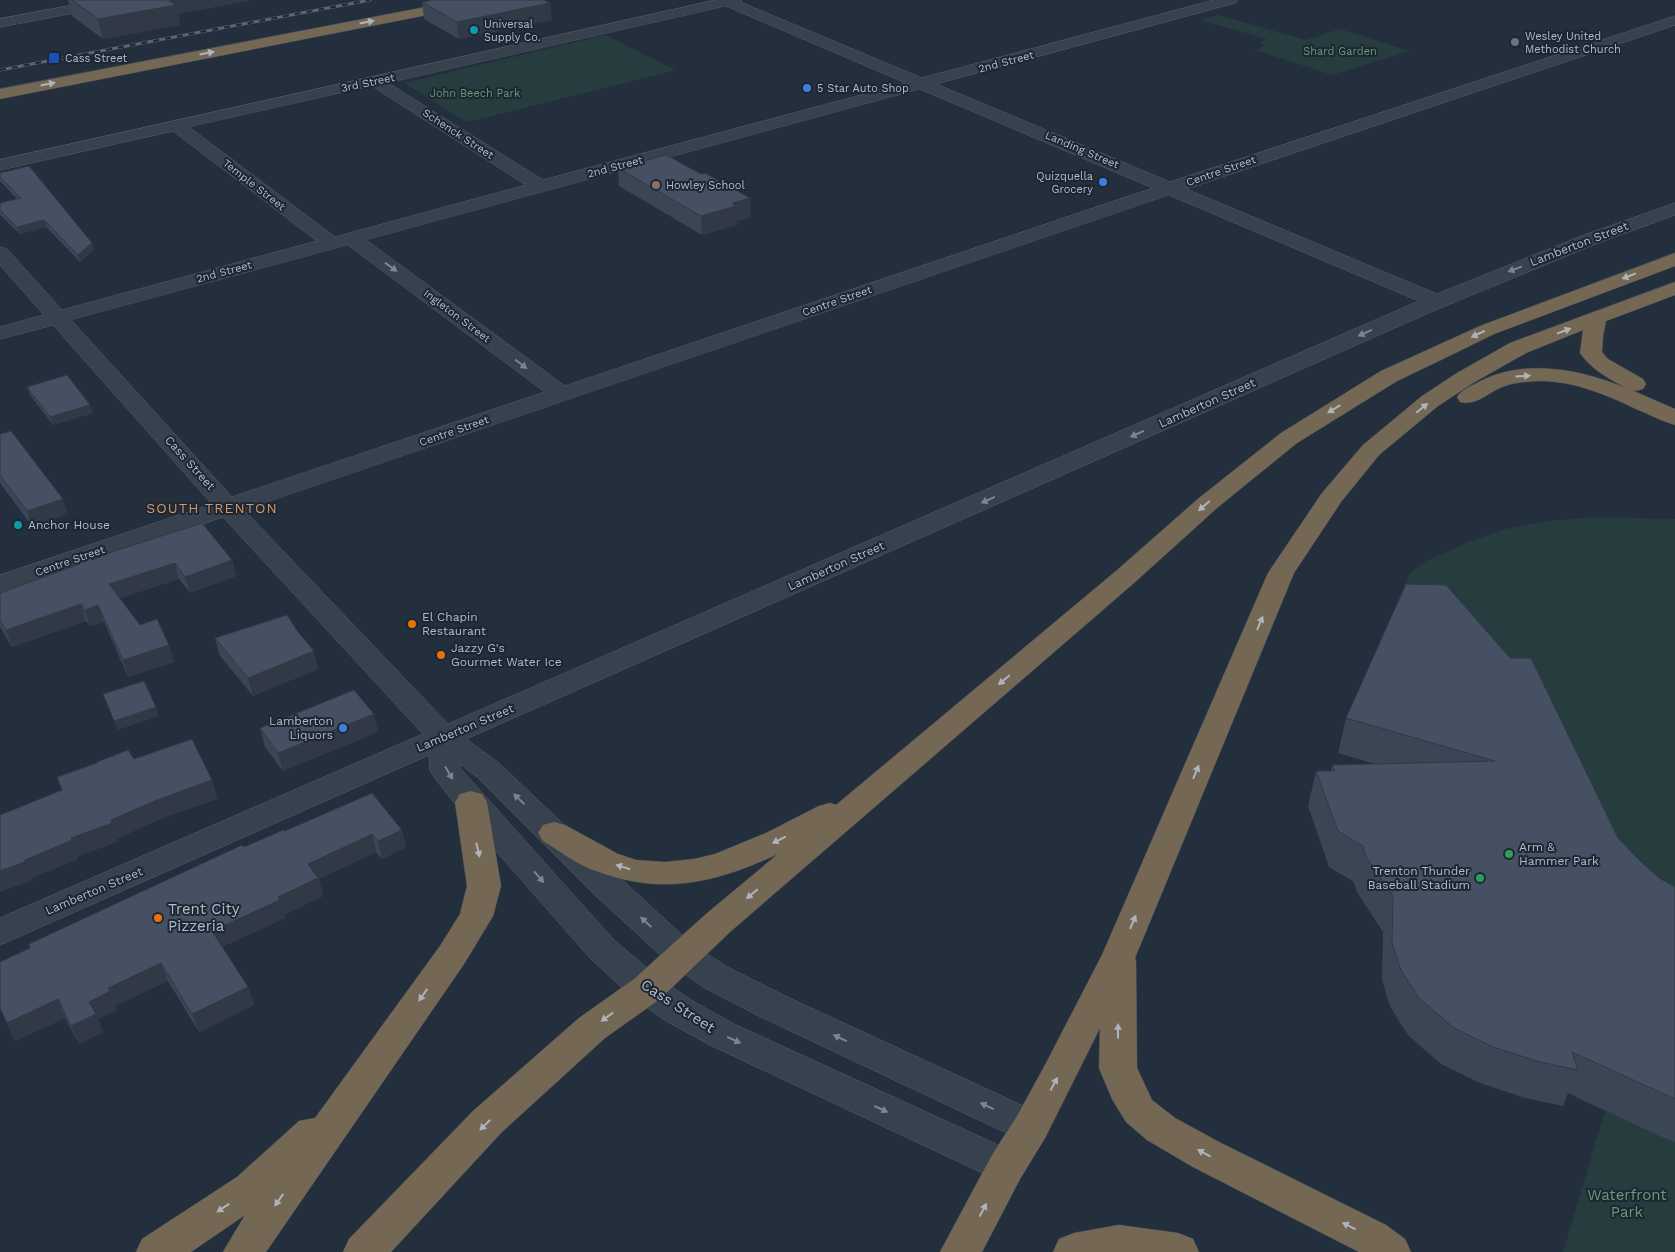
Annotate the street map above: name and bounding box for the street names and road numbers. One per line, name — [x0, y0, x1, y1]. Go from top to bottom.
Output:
street label: 2nd Street — [977, 48, 1036, 76]
street label: 3rd Street — [340, 71, 396, 95]
street label: Schenck Street — [420, 106, 496, 162]
street label: Landing Street — [1043, 129, 1121, 172]
street label: 2nd Street — [586, 153, 645, 181]
street label: Centre Street — [1184, 153, 1258, 189]
street label: Temple Street — [220, 157, 288, 214]
street label: Lamberton Street — [1528, 219, 1630, 269]
street label: 2nd Street — [195, 258, 254, 286]
street label: Centre Street — [800, 283, 874, 319]
street label: Ingleton Street — [421, 287, 493, 346]
street label: Lamberton Street — [1157, 375, 1257, 431]
street label: Centre Street — [417, 413, 491, 449]
street label: Cass Street — [162, 433, 218, 493]
street label: Lamberton Street — [786, 538, 886, 594]
street label: Centre Street — [33, 543, 107, 579]
street label: Lamberton Street — [414, 701, 516, 755]
street label: Lamberton Street — [43, 864, 145, 918]
street label: Cass Street — [638, 975, 719, 1037]

